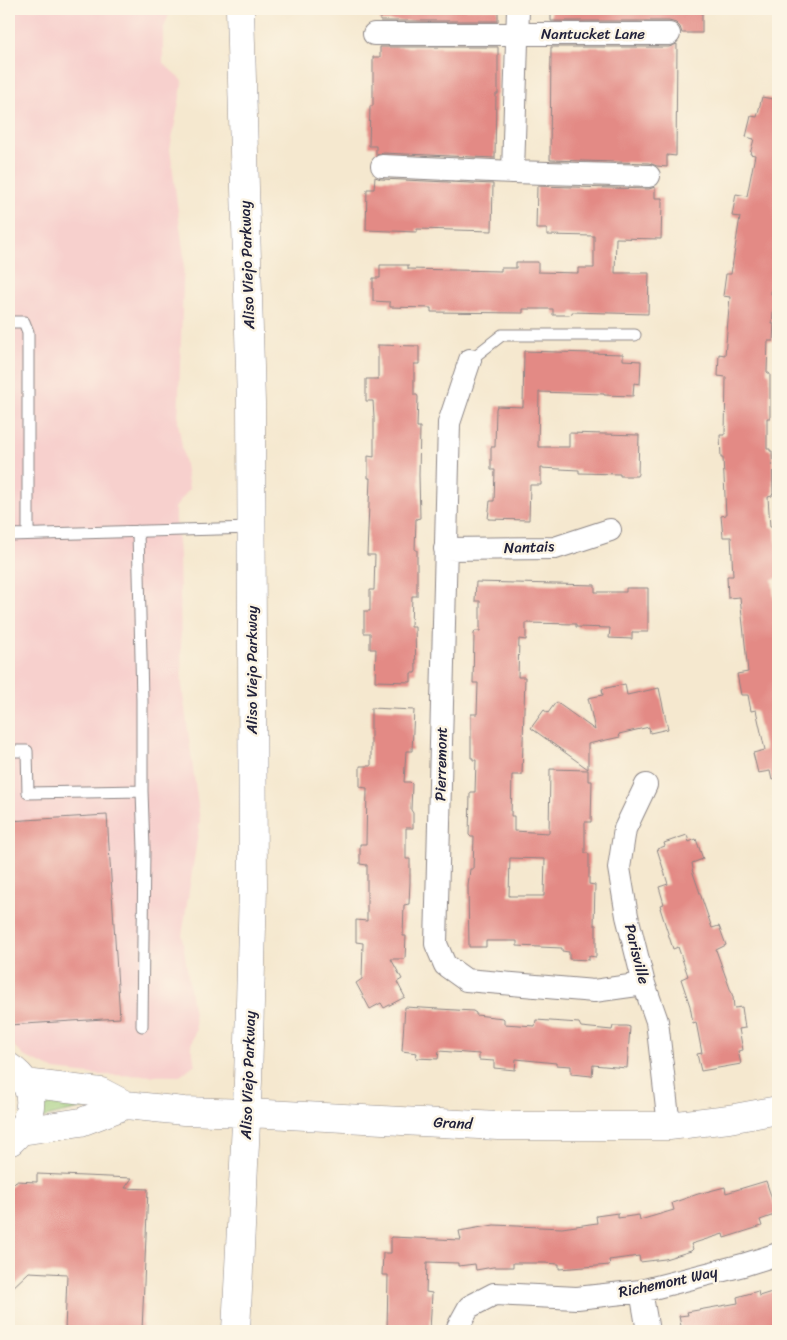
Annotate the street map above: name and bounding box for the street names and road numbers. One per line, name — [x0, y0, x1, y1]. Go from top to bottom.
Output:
street label: Nantucket Lane — [541, 21, 645, 47]
street label: Aliso Viejo Parkway — [232, 200, 262, 331]
street label: Nantais — [503, 533, 555, 561]
street label: Aliso Viejo Parkway — [239, 606, 265, 735]
street label: Pierremont — [427, 726, 455, 801]
street label: Parisville — [617, 921, 657, 987]
street label: Aliso Viejo Parkway — [233, 1010, 263, 1141]
street label: Grand — [433, 1109, 474, 1137]
street label: Richemont Way — [616, 1259, 720, 1305]

